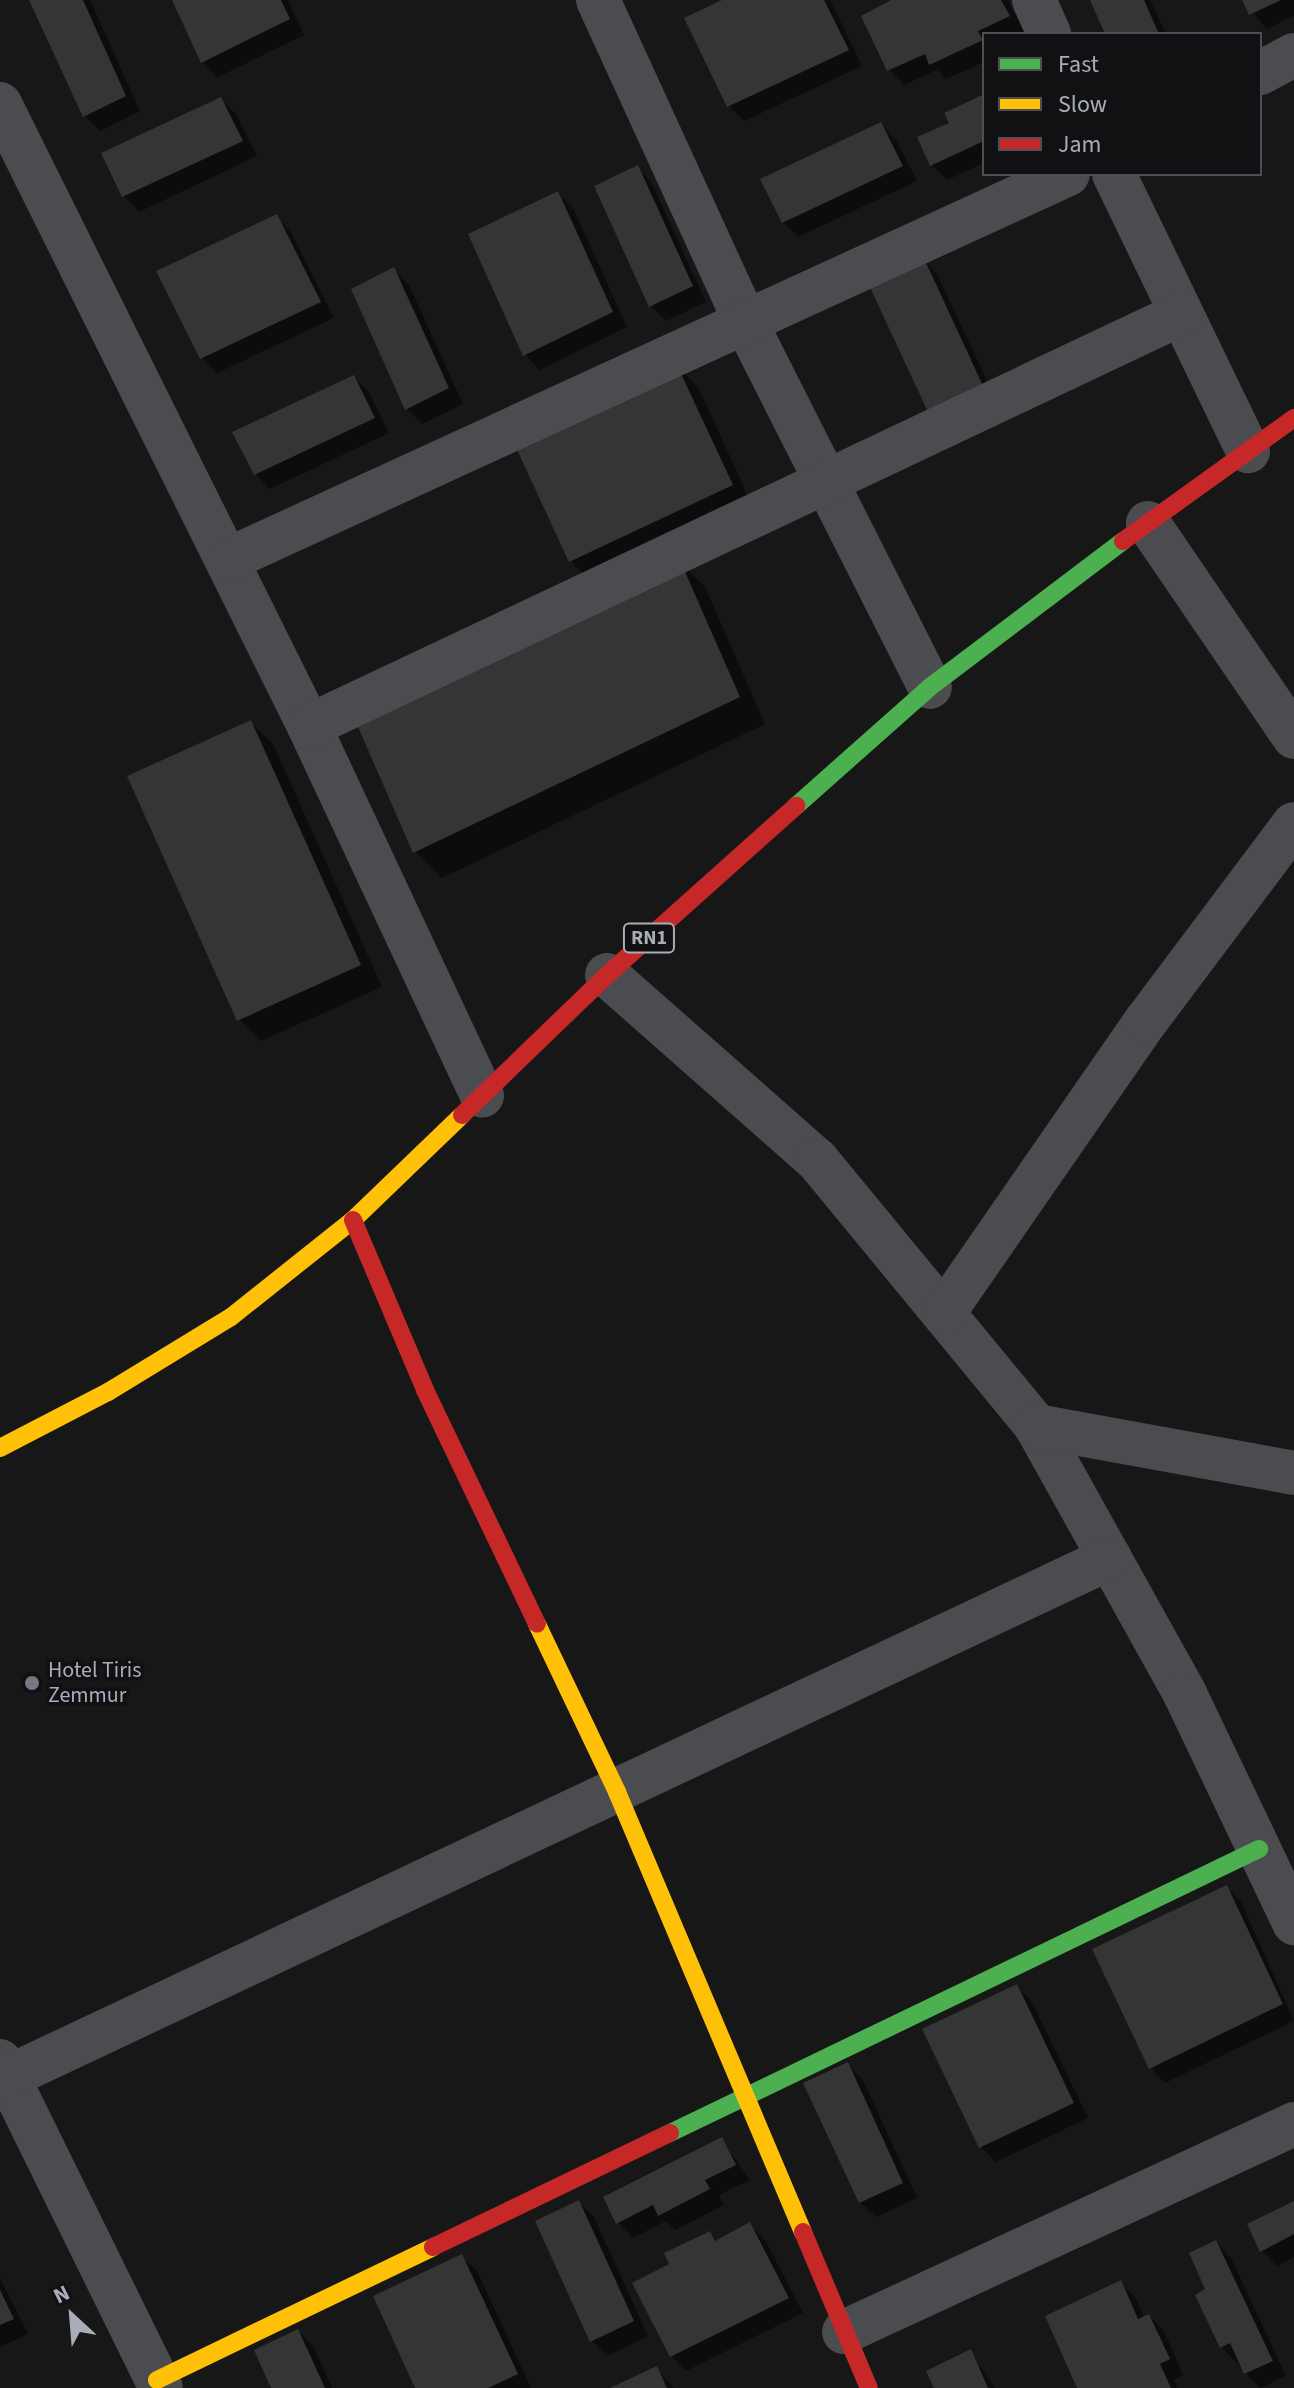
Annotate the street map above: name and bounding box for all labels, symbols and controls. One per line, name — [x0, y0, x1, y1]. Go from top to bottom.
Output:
legend — [982, 32, 1262, 176]
text: Fast — [1058, 47, 1099, 82]
text: Slow — [1058, 87, 1107, 122]
text: Jam — [1058, 127, 1102, 162]
road number: RN1 — [621, 922, 677, 954]
place label: Hotel Tiris Zemmur — [48, 1657, 141, 1708]
marker: Hotel Tiris Zemmur — [23, 1674, 41, 1692]
north arrow — [32, 2276, 112, 2356]
text: N — [48, 2277, 75, 2312]

